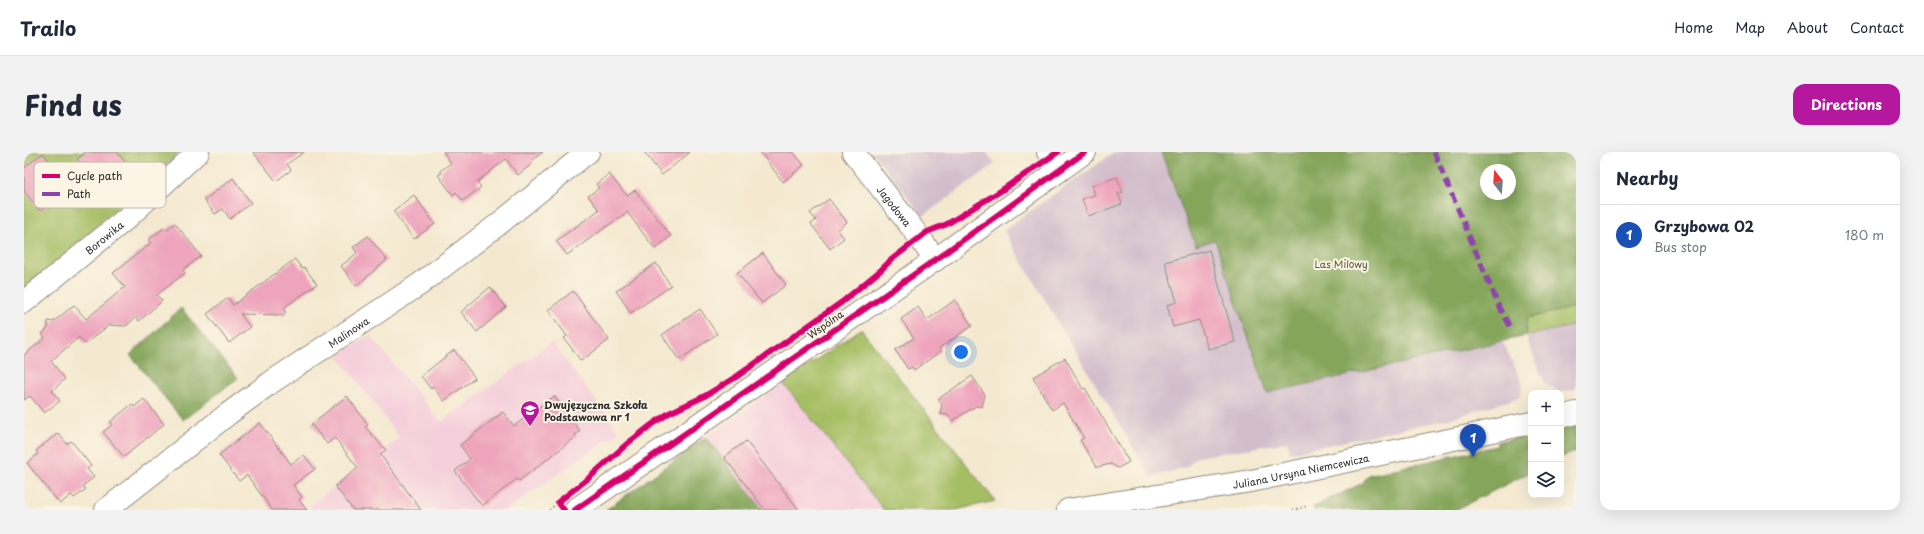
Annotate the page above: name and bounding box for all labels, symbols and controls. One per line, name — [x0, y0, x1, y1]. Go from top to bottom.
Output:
text: Trailo — [20, 14, 76, 42]
text: Home — [1674, 17, 1713, 38]
text: Map — [1735, 17, 1765, 38]
text: About — [1787, 17, 1828, 38]
text: Contact — [1850, 17, 1904, 38]
text: Find us — [24, 83, 122, 126]
button: Directions — [1793, 84, 1900, 125]
legend — [34, 162, 166, 208]
north arrow — [1480, 164, 1516, 200]
text: Nearby — [1616, 165, 1678, 191]
text: Cycle path — [67, 167, 122, 184]
street label: Jagodowa — [874, 182, 916, 230]
text: Path — [67, 185, 91, 202]
text: Grzybowa 02 — [1654, 214, 1754, 237]
street label: Borowika — [81, 216, 127, 257]
text: 1 — [1626, 225, 1632, 244]
text: 180 m — [1845, 225, 1884, 244]
text: Bus stop — [1654, 237, 1707, 256]
park label: Las Milowy — [1314, 256, 1368, 272]
street label: Wspólna — [804, 306, 847, 342]
street label: Malinowa — [325, 312, 372, 350]
your location — [951, 342, 971, 362]
map controls — [1528, 390, 1564, 498]
button: + — [1528, 390, 1564, 426]
place label: Dwujęzyczna Szkoła Podstawowa nr 1 — [544, 397, 648, 424]
school or university icon: Dwujęzyczna Szkoła Podstawowa nr 1 — [519, 399, 541, 427]
pin: 1 — [1460, 424, 1486, 457]
button: − — [1528, 426, 1564, 462]
street label: Juliana Ursyna Niemcewicza — [1231, 449, 1371, 491]
button: layers — [1528, 462, 1564, 498]

